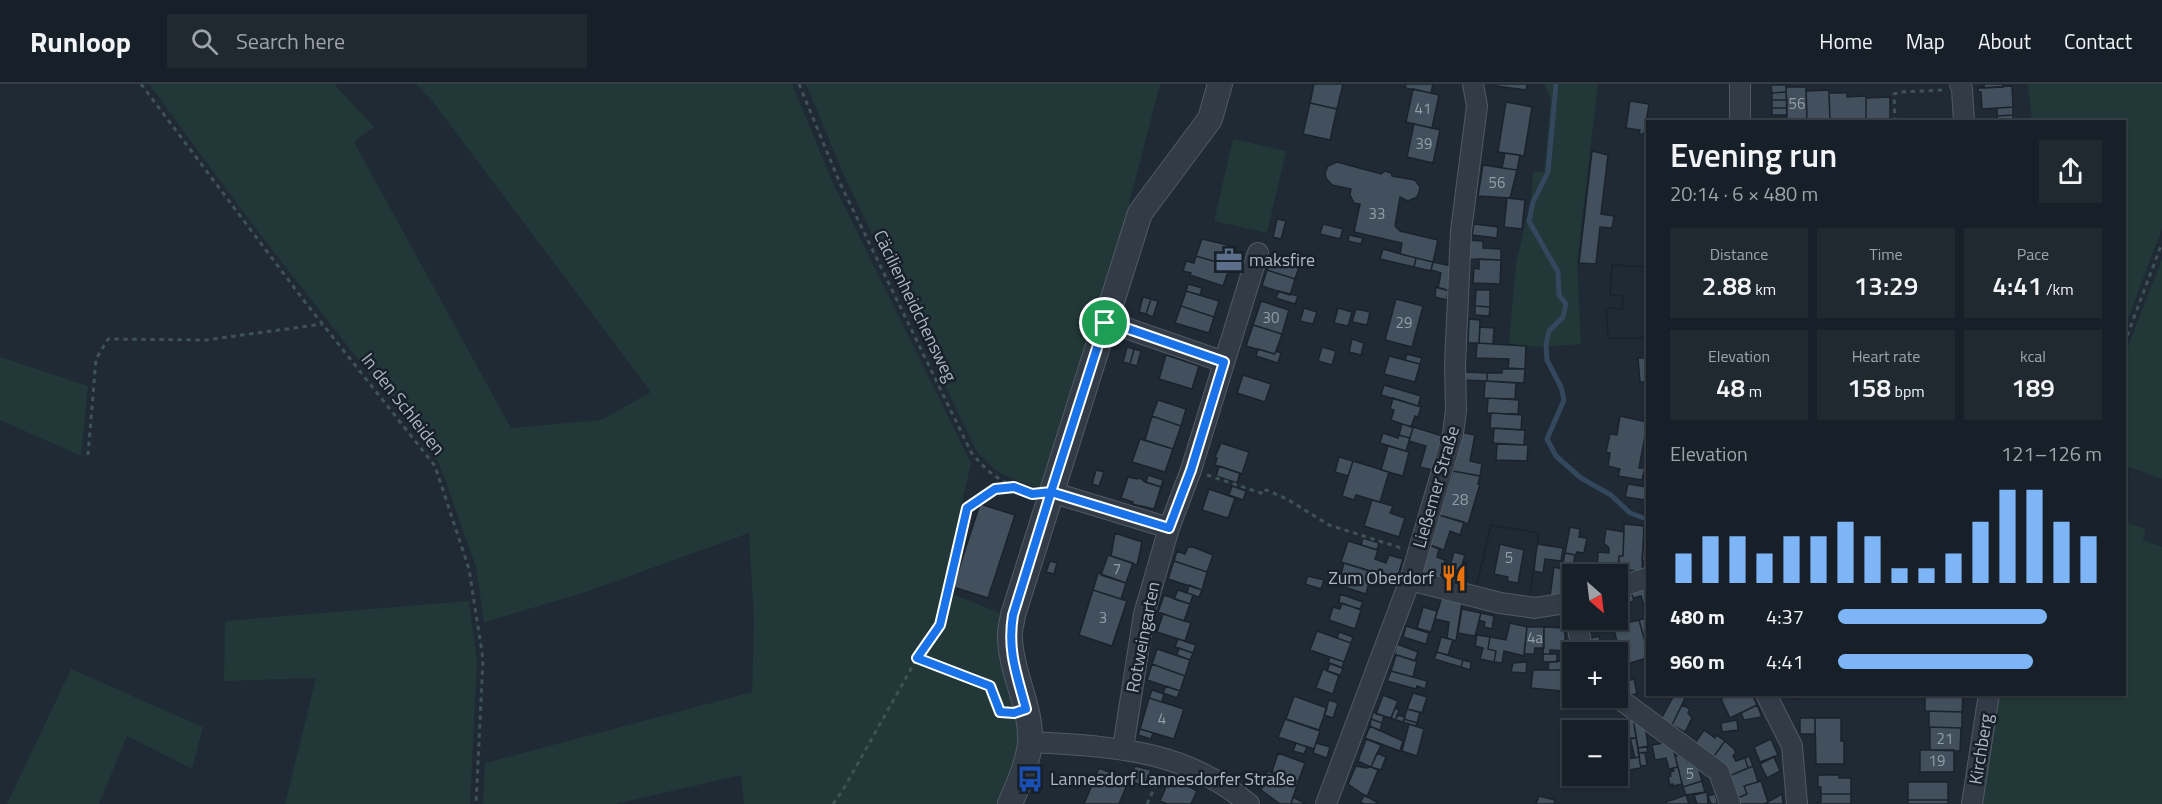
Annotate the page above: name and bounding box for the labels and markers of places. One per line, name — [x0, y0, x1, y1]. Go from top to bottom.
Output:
office icon: maksfire — [1214, 245, 1244, 275]
place label: maksfire — [1249, 246, 1315, 273]
pin — [1079, 297, 1130, 348]
restaurant icon: Zum Oberdorf — [1439, 563, 1469, 593]
place label: Zum Oberdorf — [1328, 564, 1434, 591]
bus stop icon: Lannesdorf Lannesdorfer Straße — [1015, 764, 1045, 794]
place label: Lannesdorf Lannesdorfer Straße — [1050, 765, 1295, 792]

